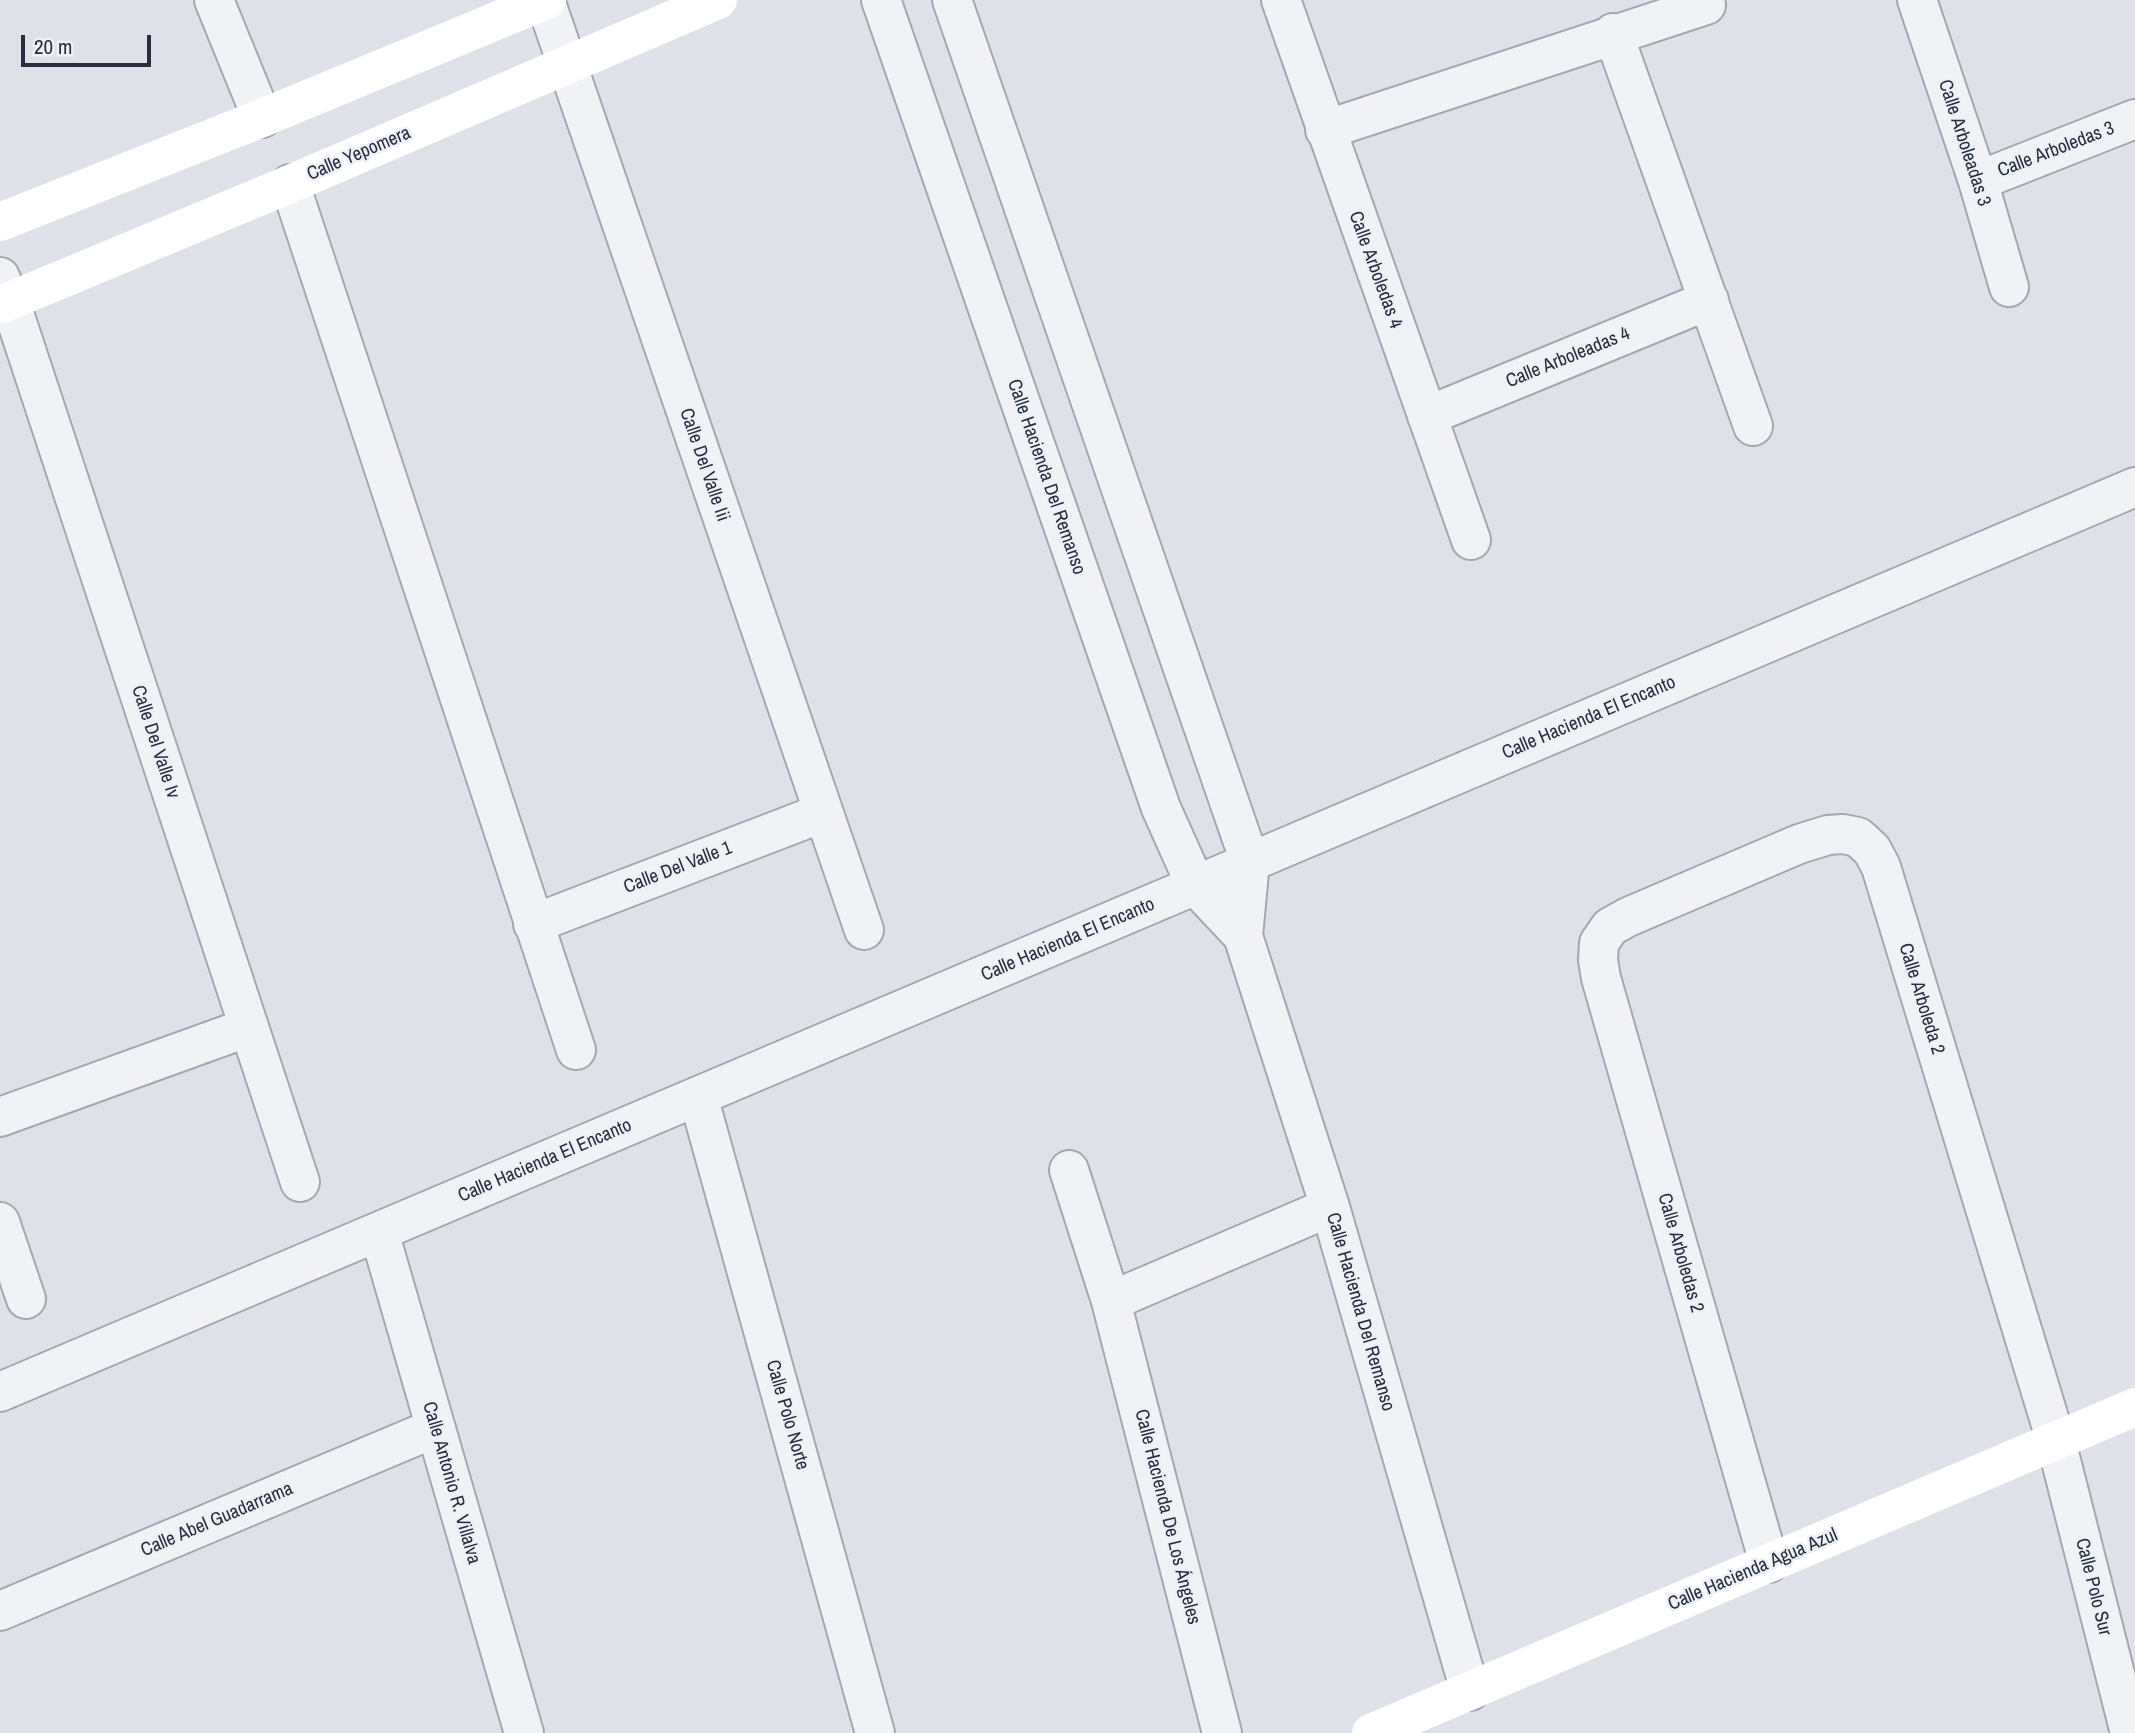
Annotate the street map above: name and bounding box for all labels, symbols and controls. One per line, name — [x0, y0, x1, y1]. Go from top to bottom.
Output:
scale bar — [24, 21, 154, 65]
text: 20 m — [34, 32, 72, 61]
street label: Calle Arboleadas 3 — [1933, 77, 1995, 209]
street label: Calle Arboledas 3 — [1995, 117, 2117, 183]
street label: Calle Yepomera — [304, 122, 414, 186]
street label: Calle Arboledas 4 — [1343, 208, 1407, 332]
street label: Calle Arboleadas 4 — [1503, 323, 1633, 393]
street label: Calle Hacienda Del Remanso — [1002, 376, 1090, 578]
street label: Calle Del Valle Iii — [674, 405, 734, 525]
street label: Calle Hacienda El Encanto — [1499, 671, 1679, 765]
street label: Calle Del Valle Iv — [126, 683, 184, 801]
street label: Calle Del Valle 1 — [621, 837, 735, 899]
street label: Calle Hacienda El Encanto — [978, 893, 1158, 987]
street label: Calle Arboleda 2 — [1893, 941, 1949, 1057]
street label: Calle Hacienda El Encanto — [455, 1114, 635, 1208]
street label: Calle Arboledas 2 — [1652, 1191, 1708, 1315]
street label: Calle Hacienda Del Remanso — [1321, 1210, 1399, 1414]
street label: Calle Polo Norte — [760, 1357, 814, 1473]
street label: Calle Antonio R. Villalva — [417, 1399, 485, 1567]
street label: Calle Hacienda De Los Ángeles — [1129, 1407, 1205, 1627]
street label: Calle Abel Guadarrama — [138, 1478, 296, 1562]
street label: Calle Hacienda Agua Azul — [1665, 1524, 1841, 1616]
street label: Calle Polo Sur — [2070, 1536, 2116, 1638]

